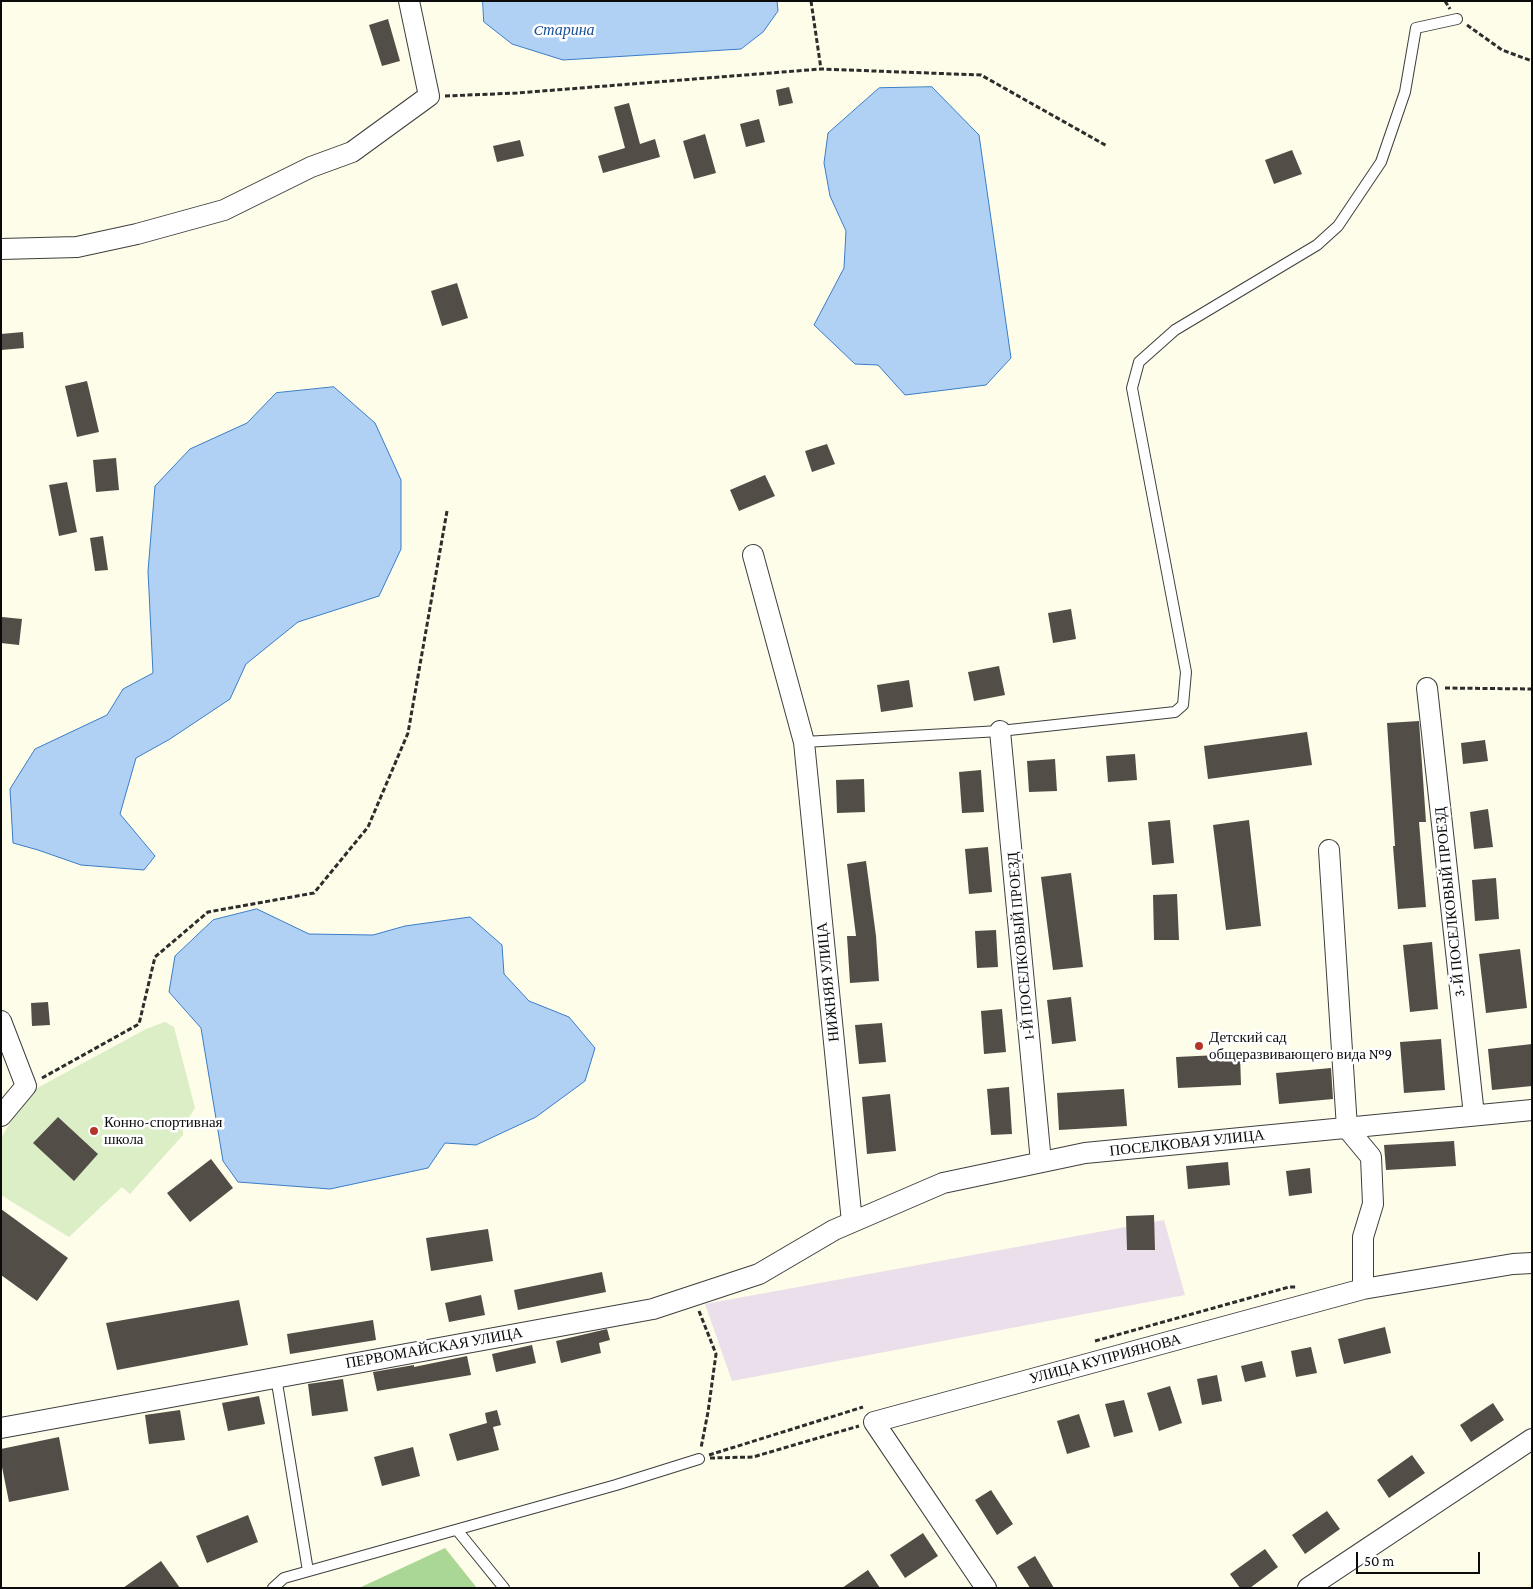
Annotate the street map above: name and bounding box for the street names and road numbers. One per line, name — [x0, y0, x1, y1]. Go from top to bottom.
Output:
street label: 3-Й ПОСЕЛКОВЫЙ ПРОЕЗД — [1431, 806, 1469, 998]
street label: 1-Й ПОСЕЛКОВЫЙ ПРОЕЗД — [1004, 851, 1038, 1041]
street label: НИЖНЯЯ УЛИЦА — [813, 921, 843, 1043]
street label: ПОСЕЛКОВАЯ УЛИЦА — [1109, 1126, 1265, 1160]
street label: ПЕРВОМАЙСКАЯ УЛИЦА — [344, 1324, 524, 1372]
street label: УЛИЦА КУПРИЯНОВА — [1027, 1330, 1183, 1388]

